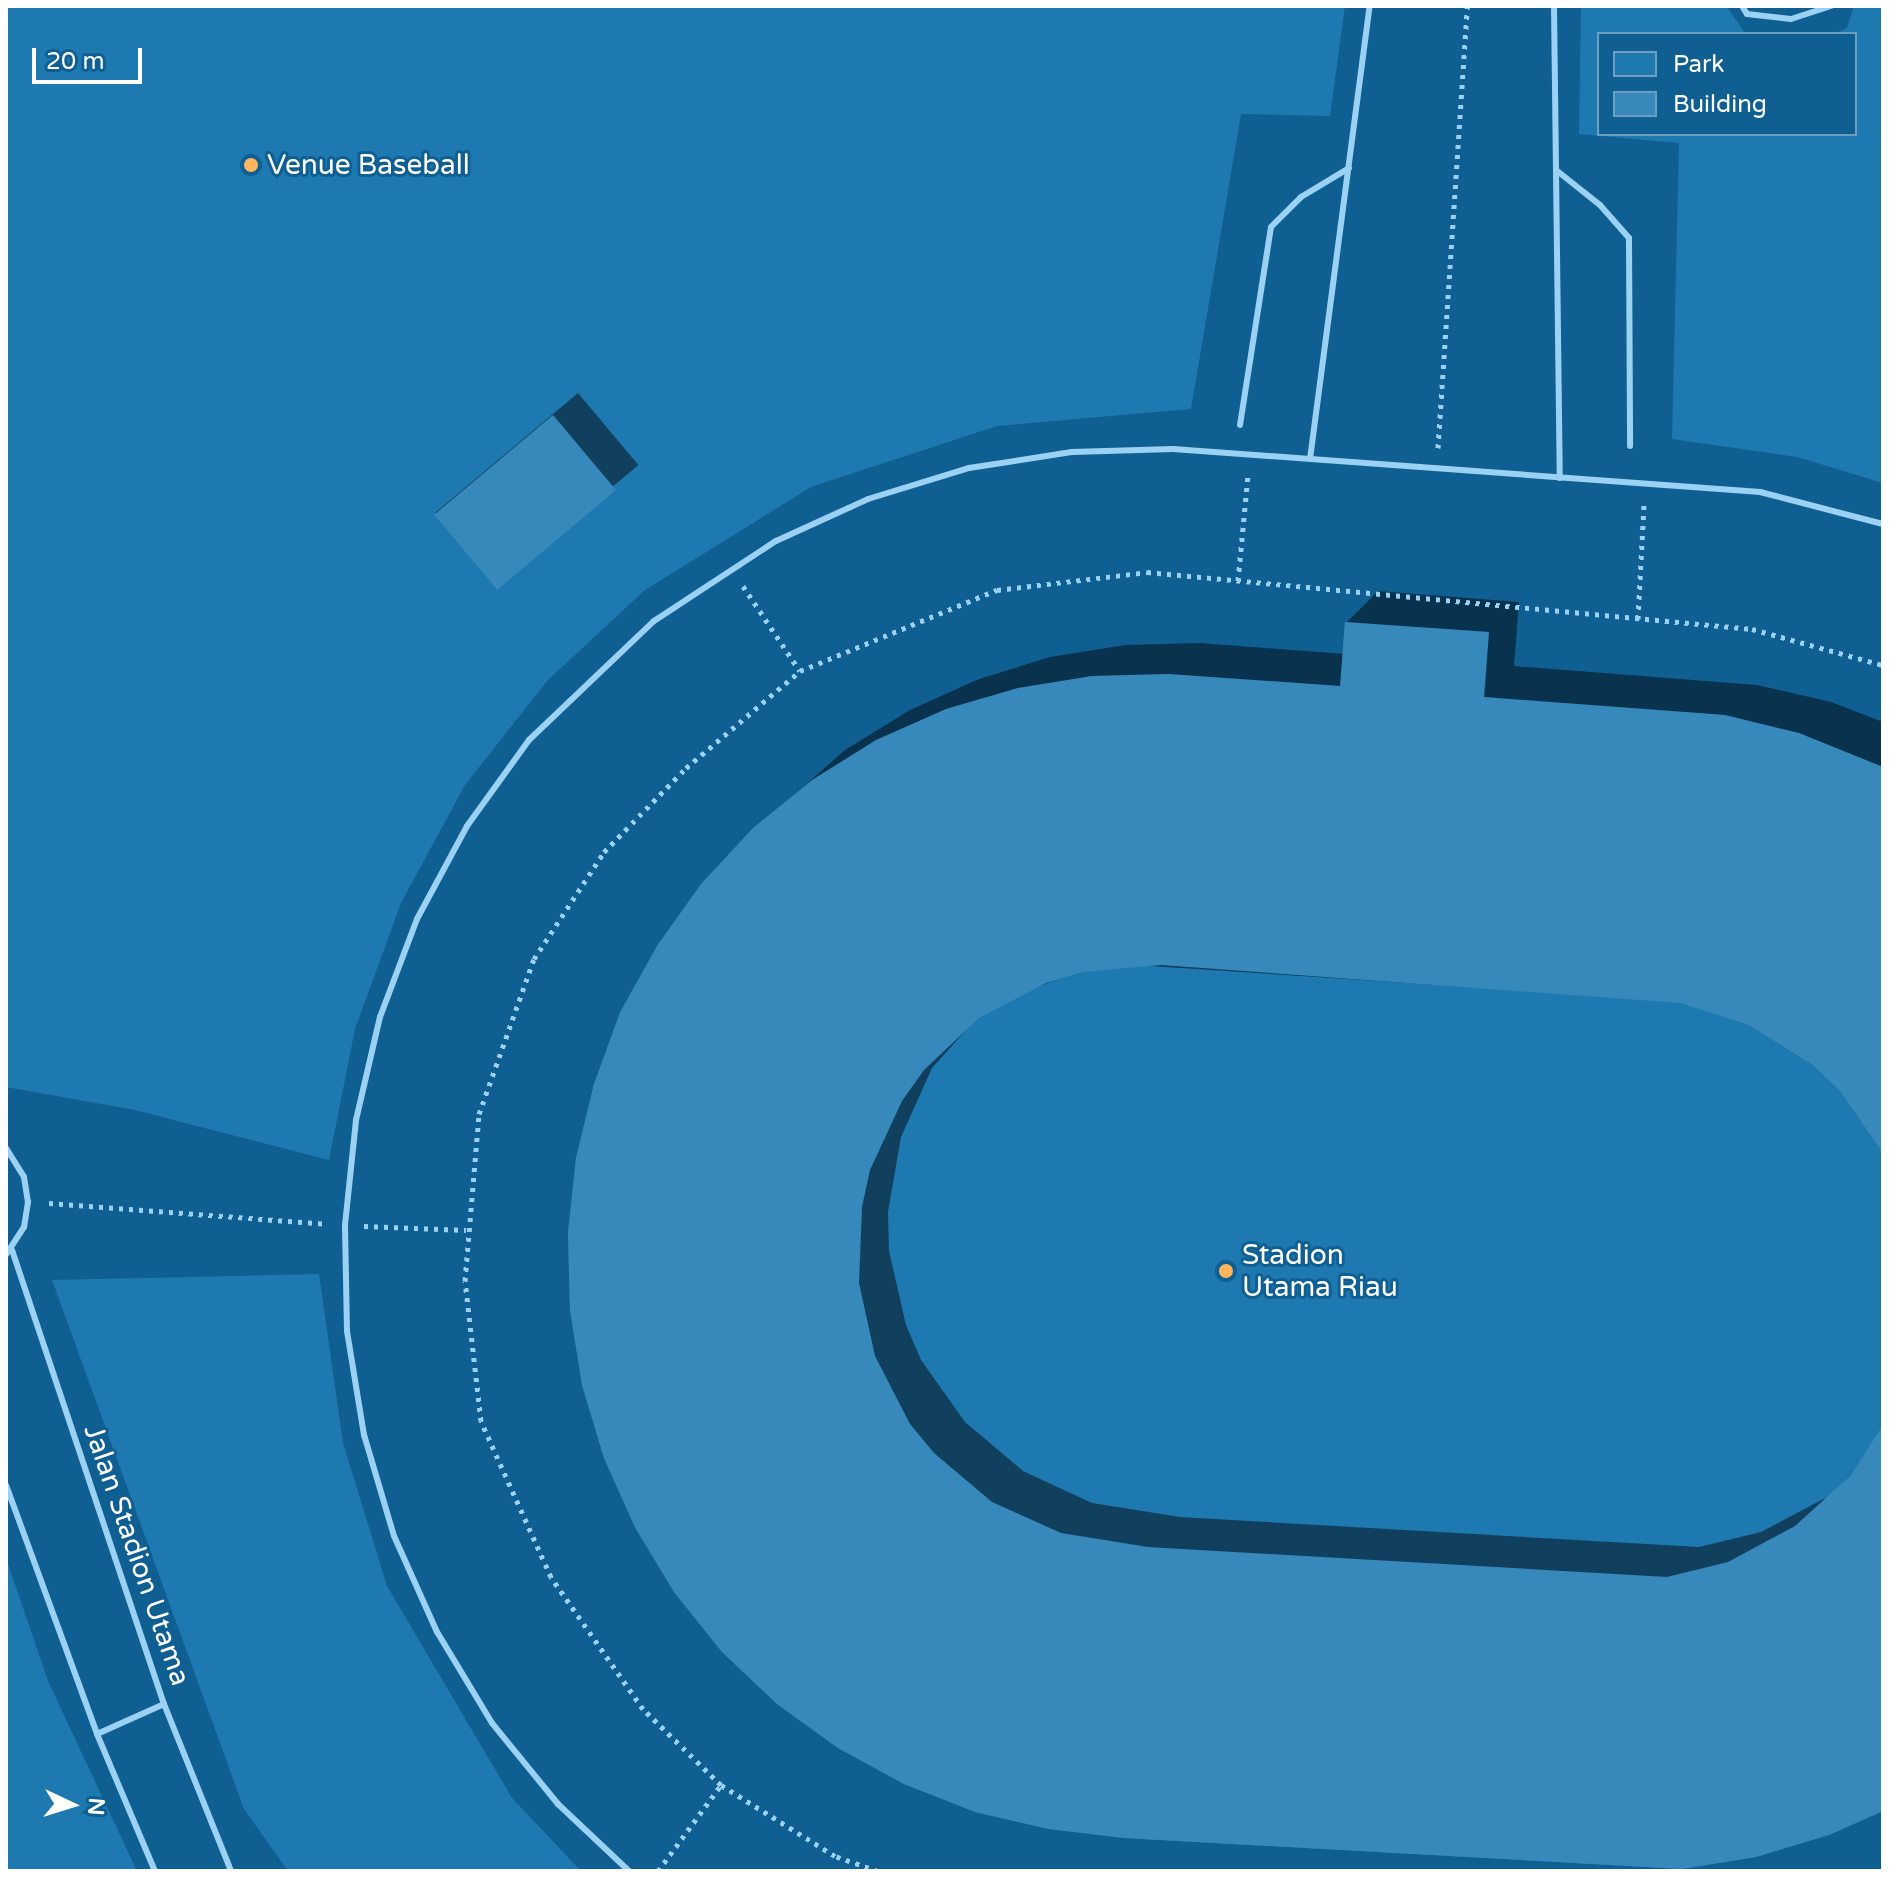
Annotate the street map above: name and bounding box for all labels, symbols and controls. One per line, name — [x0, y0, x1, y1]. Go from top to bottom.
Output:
scale bar — [36, 32, 146, 82]
legend — [1597, 32, 1857, 136]
text: 20 m — [46, 47, 104, 76]
text: Park — [1673, 50, 1724, 79]
text: Building — [1673, 90, 1767, 119]
place label: Venue Baseball — [267, 148, 470, 182]
marker: Venue Baseball — [242, 156, 260, 174]
place label: Stadion Utama Riau — [1242, 1238, 1398, 1304]
marker: Stadion Utama Riau — [1217, 1262, 1235, 1280]
street label: Jalan Stadion Utama — [77, 1420, 197, 1690]
north arrow — [32, 1765, 112, 1845]
text: N — [82, 1797, 110, 1816]

